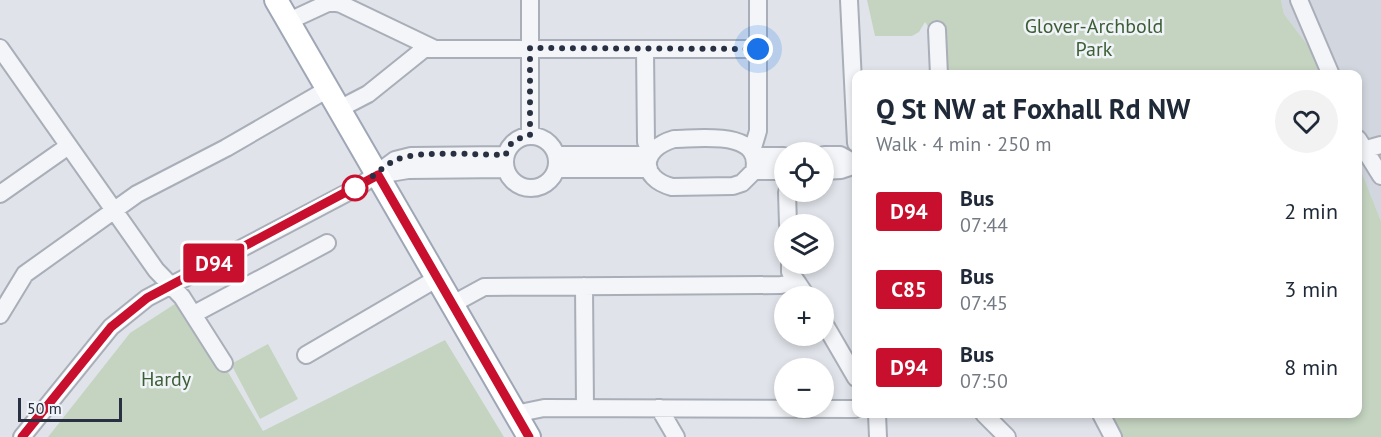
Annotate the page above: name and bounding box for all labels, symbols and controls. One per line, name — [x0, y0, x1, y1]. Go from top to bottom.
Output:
park label: Glover-Archbold Park — [1025, 13, 1163, 62]
your location — [743, 34, 773, 64]
text: Q St NW at Foxhall Rd NW — [876, 90, 1190, 127]
button: heart — [1275, 90, 1338, 153]
text: Walk · 4 min · 250 m — [876, 131, 1052, 157]
map controls — [774, 142, 834, 418]
button: locate — [774, 142, 834, 202]
unlabelled marker — [342, 175, 368, 201]
text: Bus — [960, 184, 994, 212]
text: 2 min — [1284, 197, 1338, 225]
text: D94 — [890, 198, 928, 225]
text: 07:44 — [960, 212, 1008, 238]
button: layers — [774, 214, 834, 274]
line badge: D94 — [180, 244, 248, 282]
text: D94 — [195, 250, 233, 277]
text: Bus — [960, 262, 994, 290]
text: 3 min — [1284, 275, 1338, 303]
text: C85 — [891, 276, 927, 303]
button: + — [774, 286, 834, 346]
text: 07:45 — [960, 290, 1008, 316]
text: Bus — [960, 340, 994, 368]
text: 8 min — [1284, 353, 1338, 381]
text: D94 — [890, 354, 928, 381]
button: − — [774, 358, 834, 418]
park label: Hardy — [141, 366, 192, 392]
text: 07:50 — [960, 368, 1008, 394]
scale bar — [18, 395, 122, 422]
text: 50 m — [27, 398, 62, 418]

